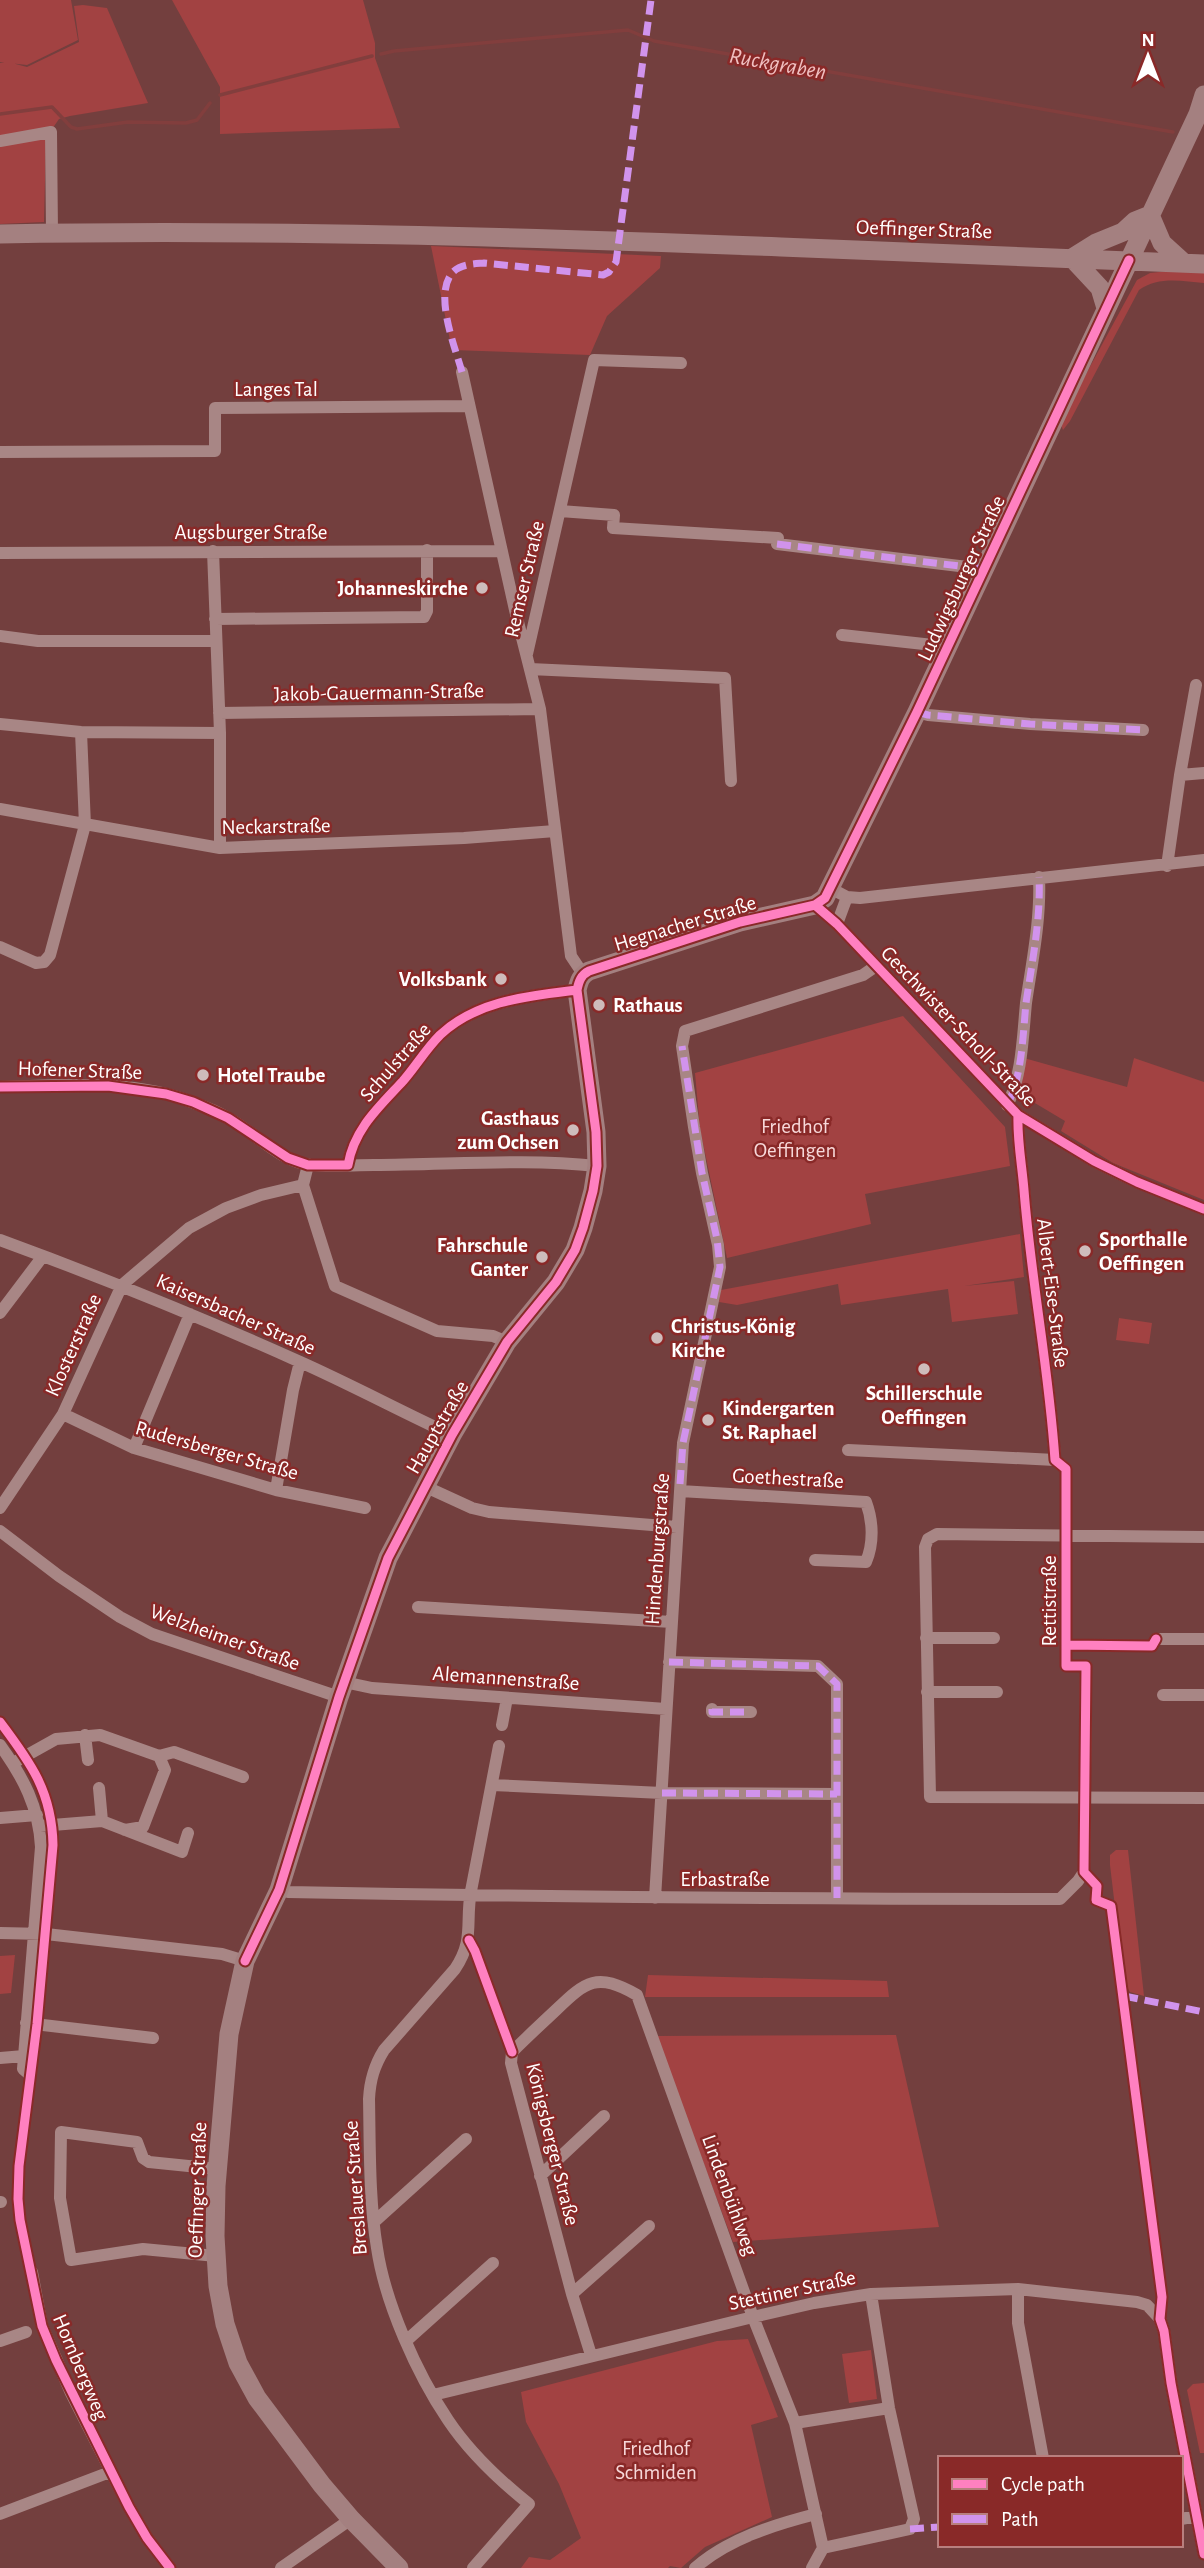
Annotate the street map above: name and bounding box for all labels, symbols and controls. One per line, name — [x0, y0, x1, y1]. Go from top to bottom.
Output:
north arrow — [1113, 21, 1183, 91]
text: N — [1141, 31, 1155, 50]
water label: Ruckgraben — [727, 45, 828, 84]
street label: Oeffinger Straße — [856, 217, 992, 242]
street label: Langes Tal — [234, 379, 318, 400]
street label: Ludwigsburger Straße — [914, 492, 1009, 664]
street label: Remser Straße — [501, 519, 548, 640]
street label: Augsburger Straße — [175, 522, 327, 543]
place label: Johanneskirche — [337, 578, 468, 599]
marker: Johanneskirche — [474, 580, 490, 596]
street label: Jakob-Gauermann-Straße — [274, 680, 484, 705]
street label: Neckarstraße — [221, 815, 331, 838]
street label: Hegnacher Straße — [612, 892, 759, 955]
street label: Geschwister-Scholl-Straße — [877, 942, 1040, 1110]
place label: Volksbank — [399, 969, 488, 990]
marker: Volksbank — [493, 971, 509, 987]
place label: Rathaus — [613, 995, 683, 1016]
marker: Rathaus — [591, 997, 607, 1013]
street label: Schulstraße — [356, 1019, 435, 1106]
street label: Hofener Straße — [17, 1058, 143, 1083]
place label: Hotel Traube — [217, 1065, 326, 1086]
marker: Hotel Traube — [195, 1067, 211, 1083]
place label: Gasthaus zum Ochsen — [457, 1108, 559, 1153]
park label: Friedhof Oeffingen — [754, 1116, 836, 1161]
marker: Gasthaus zum Ochsen — [565, 1122, 581, 1138]
street label: Albert-Eise-Straße — [1033, 1217, 1072, 1369]
place label: Sporthalle Oeffingen — [1099, 1229, 1187, 1274]
place label: Fahrschule Ganter — [437, 1235, 529, 1280]
marker: Sporthalle Oeffingen — [1077, 1243, 1093, 1259]
marker: Fahrschule Ganter — [534, 1249, 550, 1265]
street label: Kaisersbacher Straße — [153, 1270, 318, 1359]
street label: Klosterstraße — [42, 1291, 105, 1400]
place label: Christus-König Kirche — [671, 1316, 795, 1361]
marker: Christus-König Kirche — [649, 1330, 665, 1346]
marker: Schillerschule Oeffingen — [916, 1361, 932, 1377]
street label: Hauptstraße — [402, 1377, 472, 1477]
place label: Schillerschule Oeffingen — [866, 1383, 982, 1428]
place label: Kindergarten St. Raphael — [722, 1398, 835, 1443]
marker: Kindergarten St. Raphael — [700, 1412, 716, 1428]
street label: Rudersberger Straße — [133, 1417, 301, 1484]
street label: Goethestraße — [732, 1465, 844, 1492]
street label: Hindenburgstraße — [642, 1472, 673, 1626]
street label: Rettistraße — [1039, 1555, 1060, 1647]
street label: Welzheimer Straße — [147, 1601, 303, 1674]
street label: Alemannenstraße — [432, 1663, 580, 1694]
street label: Erbastraße — [680, 1869, 770, 1890]
street label: Königsberger Straße — [522, 2061, 583, 2228]
street label: Breslauer Straße — [340, 2120, 371, 2256]
street label: Oeffinger Straße — [185, 2122, 210, 2258]
street label: Lindenbühlweg — [698, 2132, 761, 2259]
street label: Stettiner Straße — [727, 2267, 858, 2314]
street label: Hornbergweg — [49, 2311, 113, 2424]
park label: Friedhof Schmiden — [615, 2438, 697, 2483]
legend — [938, 2456, 1183, 2547]
text: Cycle path — [1001, 2474, 1085, 2495]
text: Path — [1001, 2509, 1039, 2530]

